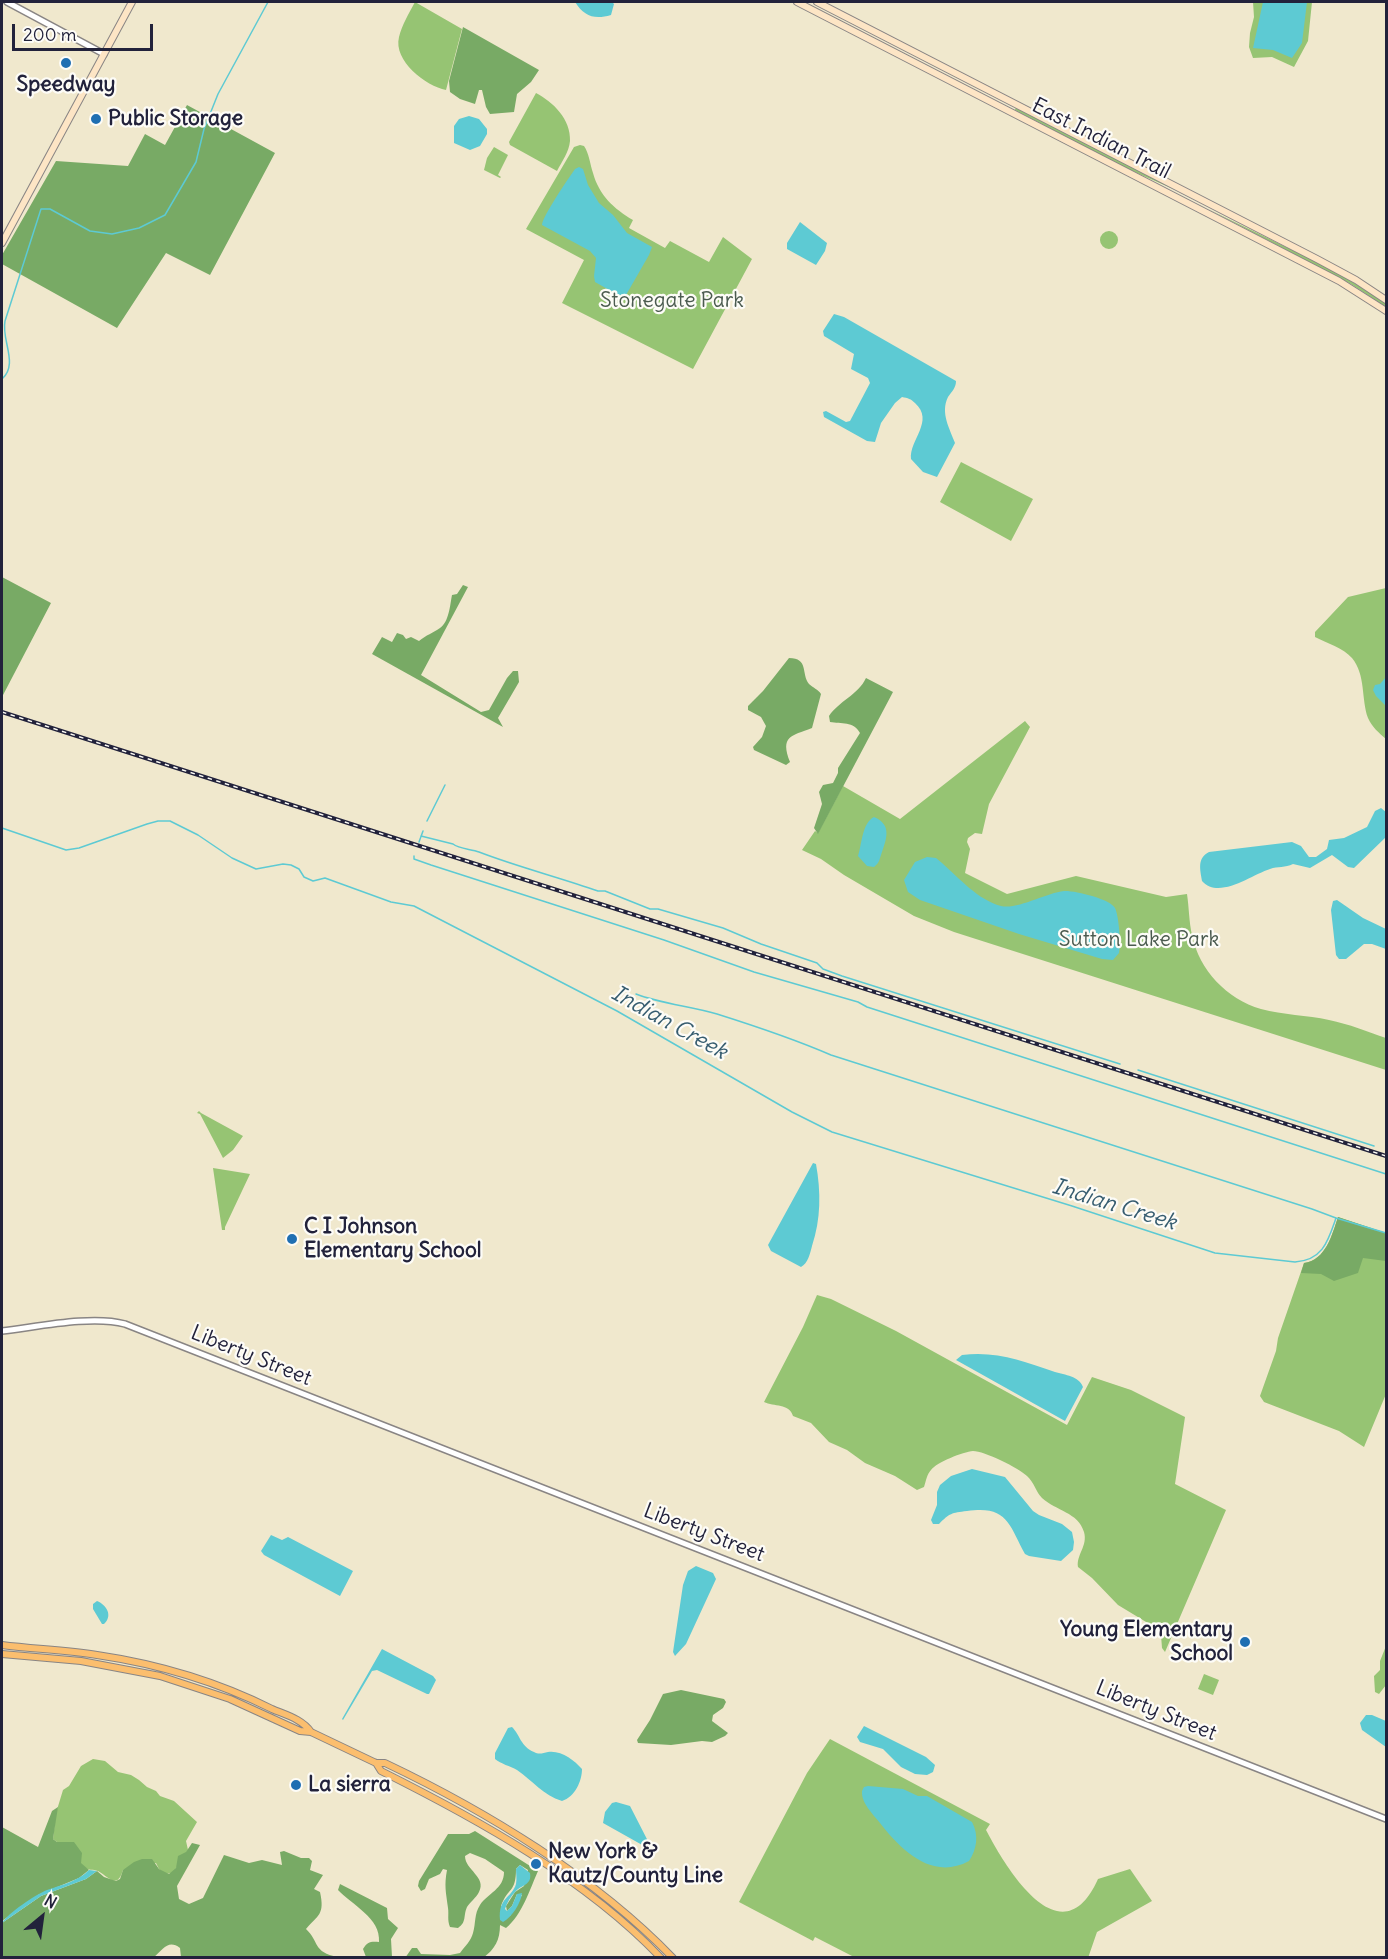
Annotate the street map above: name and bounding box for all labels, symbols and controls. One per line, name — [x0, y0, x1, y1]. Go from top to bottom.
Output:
scale bar — [15, 12, 156, 50]
text: 200 m — [23, 23, 77, 46]
marker: Speedway — [59, 56, 73, 70]
place label: Speedway — [17, 72, 115, 98]
street label: East Indian Trail — [1027, 93, 1175, 185]
place label: Public Storage — [108, 106, 243, 132]
marker: Public Storage — [89, 112, 103, 126]
park label: Stonegate Park — [600, 288, 744, 314]
park label: Sutton Lake Park — [1059, 927, 1219, 953]
water label: Indian Creek — [607, 980, 731, 1066]
water label: Indian Creek — [1049, 1174, 1179, 1236]
place label: C I Johnson Elementary School — [304, 1214, 481, 1264]
marker: C I Johnson Elementary School — [285, 1232, 299, 1246]
street label: Liberty Street — [187, 1320, 315, 1392]
street label: Liberty Street — [640, 1498, 768, 1568]
place label: Young Elementary School — [1060, 1617, 1233, 1667]
marker: Young Elementary School — [1238, 1635, 1252, 1649]
street label: Liberty Street — [1092, 1675, 1220, 1747]
place label: La sierra — [308, 1772, 391, 1798]
marker: La sierra — [289, 1778, 303, 1792]
place label: New York & Kautz/County Line — [548, 1839, 723, 1889]
marker: New York & Kautz/County Line — [529, 1857, 543, 1871]
north arrow — [12, 1887, 72, 1947]
text: N — [41, 1890, 60, 1913]

